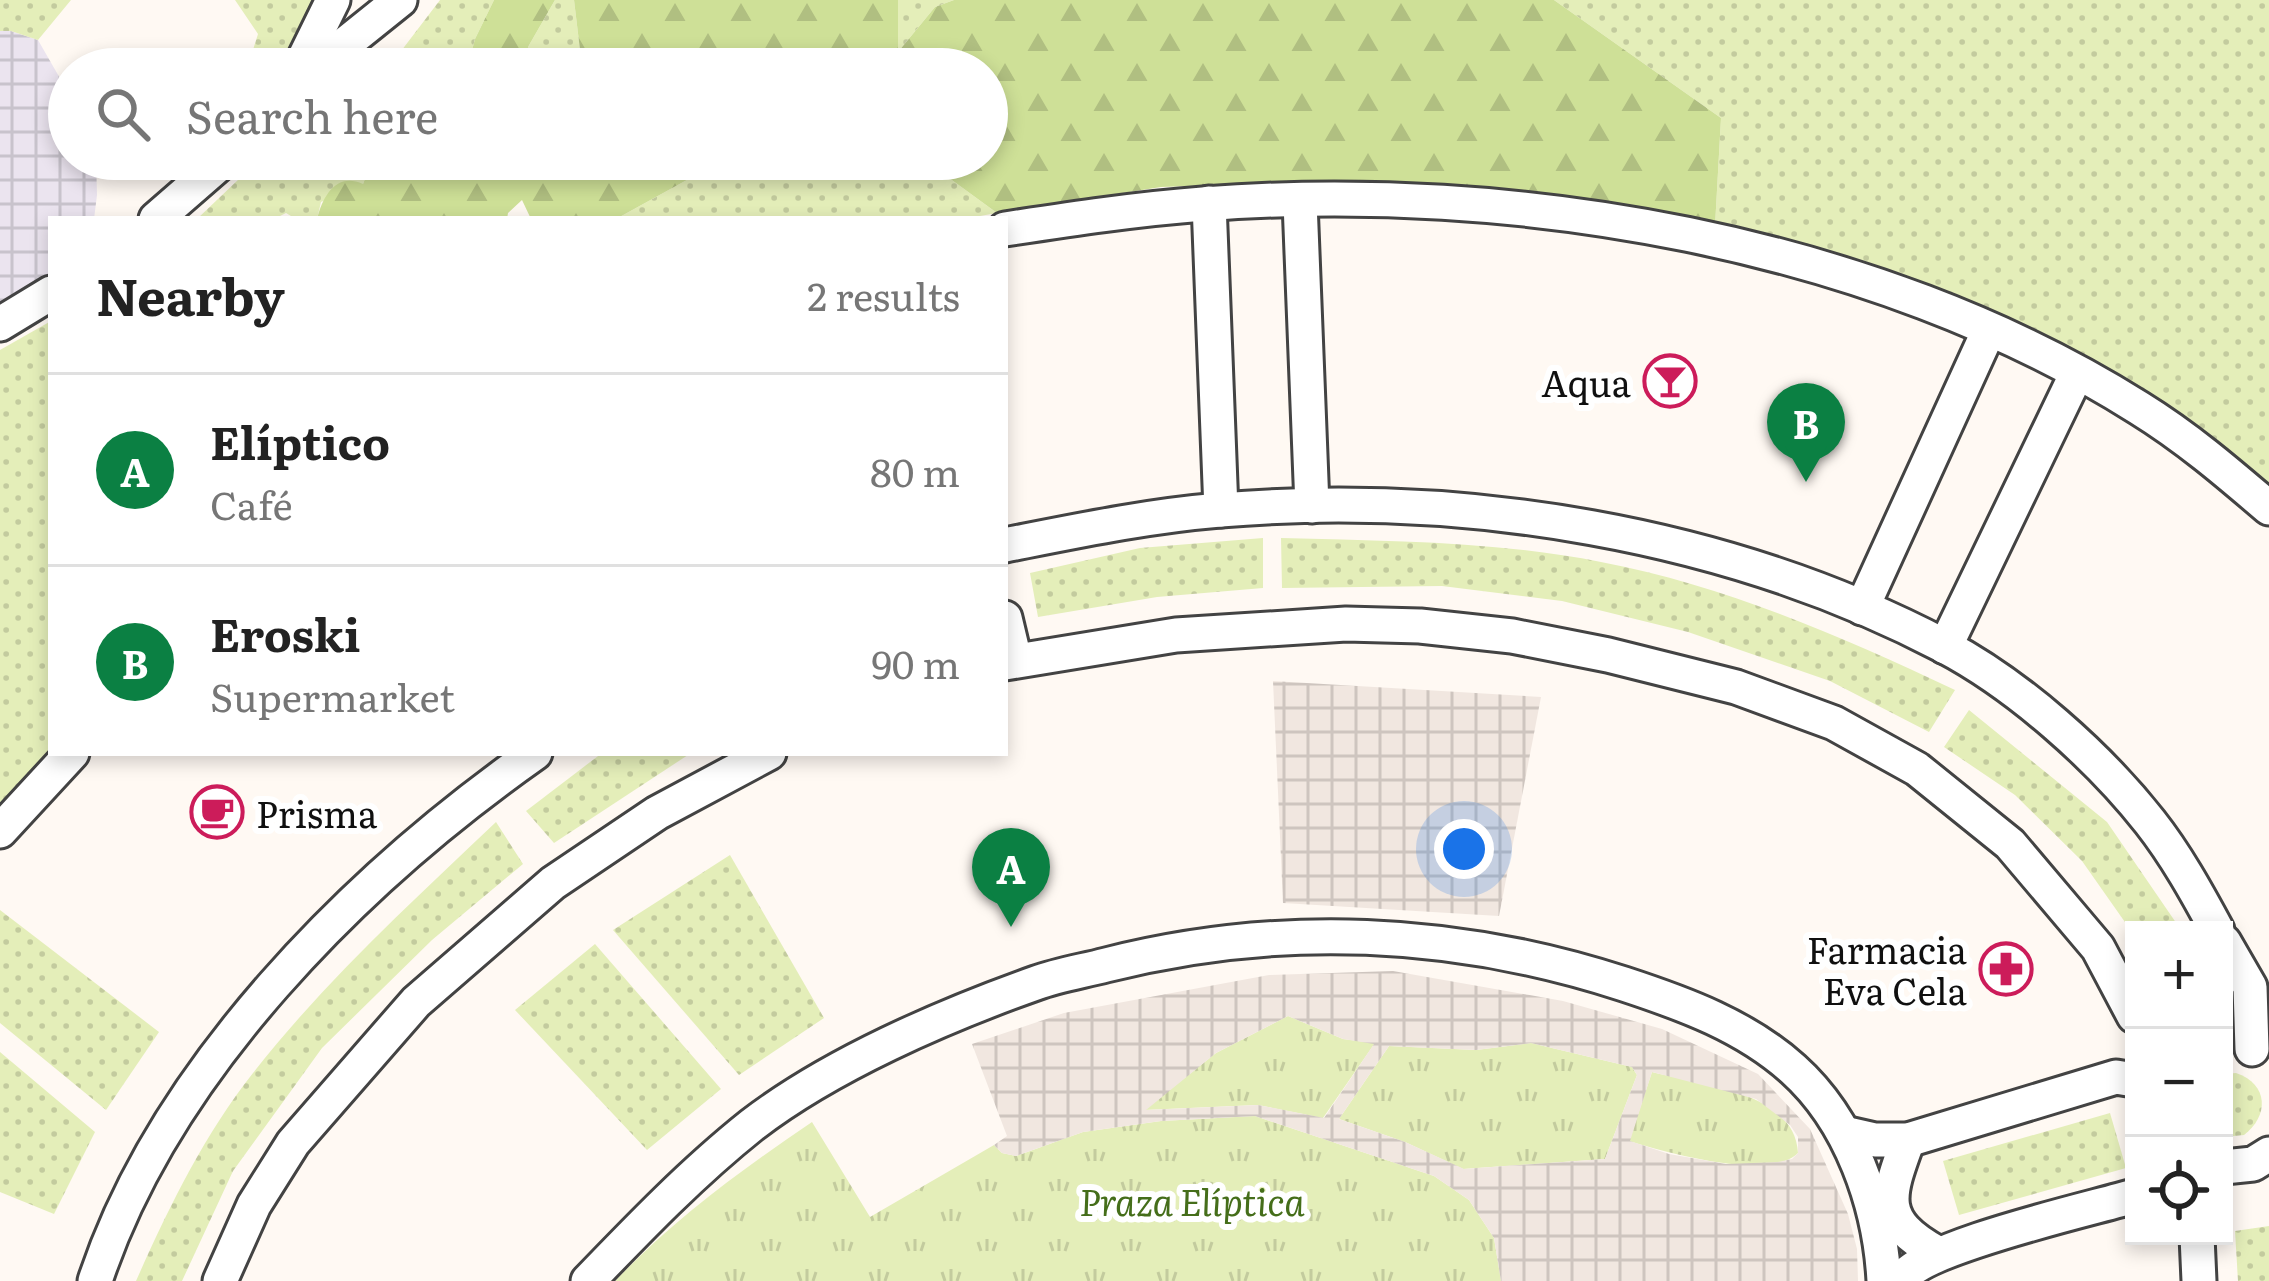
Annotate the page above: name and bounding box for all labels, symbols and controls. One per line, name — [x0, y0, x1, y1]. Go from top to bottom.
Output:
search box — [48, 48, 1008, 180]
icon: search — [90, 81, 156, 147]
text: Search here — [186, 81, 438, 148]
text: Nearby — [96, 256, 285, 332]
text: 2 results — [807, 265, 960, 323]
bar icon: Aqua — [1642, 353, 1698, 409]
place label: Aqua — [1541, 355, 1632, 408]
pin: B — [1767, 383, 1845, 482]
text: Elíptico — [210, 407, 390, 474]
text: A — [120, 441, 150, 499]
text: 80 m — [870, 441, 960, 499]
text: Café — [210, 474, 293, 532]
text: Eroski — [210, 599, 361, 666]
text: B — [122, 633, 148, 691]
text: 90 m — [871, 633, 960, 691]
text: Supermarket — [210, 666, 455, 724]
cafe icon: Prisma — [189, 784, 245, 840]
place label: Prisma — [256, 786, 378, 839]
your location — [1434, 819, 1494, 879]
pin: A — [972, 828, 1050, 927]
map controls — [2125, 921, 2233, 1245]
button: + — [2125, 921, 2233, 1029]
place label: Farmacia Eva Cela — [1807, 922, 1968, 1016]
pharmacy icon: Farmacia Eva Cela — [1978, 941, 2034, 997]
button: − — [2125, 1029, 2233, 1137]
button: locate — [2125, 1137, 2233, 1245]
park label: Praza Elíptica — [1079, 1174, 1305, 1227]

